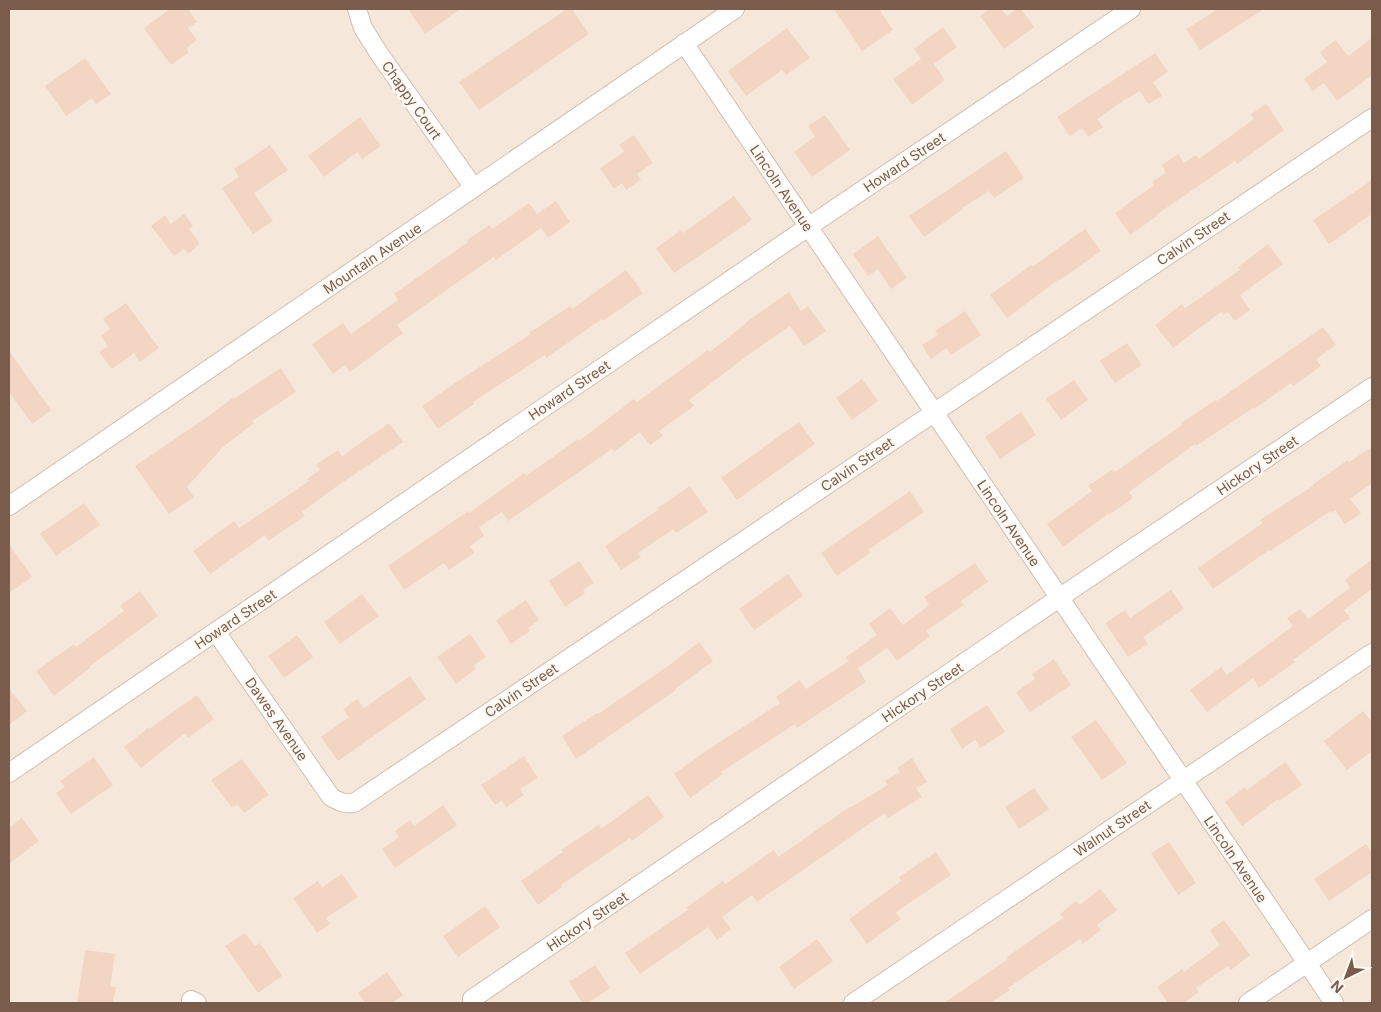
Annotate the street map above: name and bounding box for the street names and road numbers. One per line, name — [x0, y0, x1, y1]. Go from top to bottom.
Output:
street label: Chappy Court — [379, 57, 446, 143]
street label: Howard Street — [860, 128, 948, 196]
street label: Lincoln Avenue — [747, 141, 817, 235]
street label: Calvin Street — [1153, 207, 1233, 269]
street label: Mountain Avenue — [320, 219, 424, 297]
street label: Howard Street — [525, 356, 613, 424]
street label: Hickory Street — [1213, 431, 1301, 498]
street label: Calvin Street — [817, 433, 897, 495]
street label: Lincoln Avenue — [974, 476, 1044, 570]
street label: Howard Street — [191, 585, 279, 653]
street label: Hickory Street — [878, 658, 966, 725]
street label: Calvin Street — [481, 659, 561, 721]
street label: Dawes Avenue — [242, 674, 312, 764]
street label: Walnut Street — [1070, 796, 1154, 860]
street label: Lincoln Avenue — [1201, 812, 1271, 906]
street label: Hickory Street — [543, 887, 631, 954]

